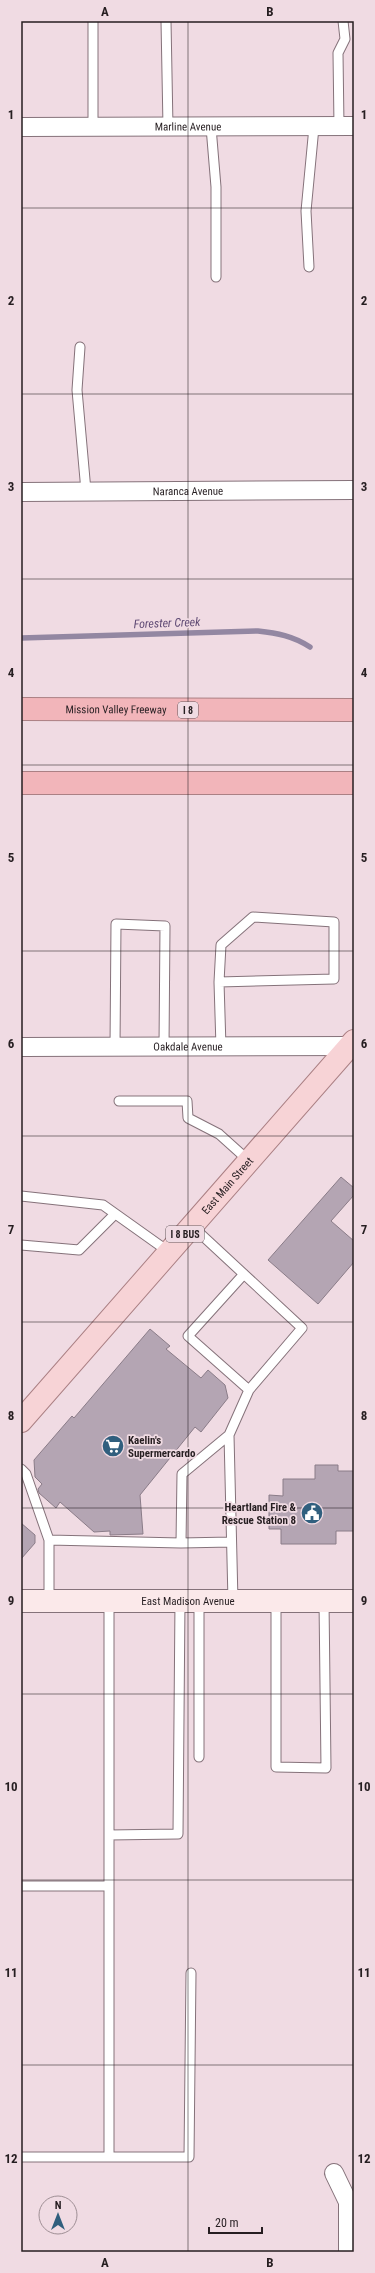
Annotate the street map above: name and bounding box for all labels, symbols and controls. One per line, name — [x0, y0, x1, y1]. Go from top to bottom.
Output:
text: A — [101, 4, 109, 19]
text: B — [266, 4, 274, 19]
text: 1 — [8, 107, 14, 122]
text: 1 — [361, 107, 367, 122]
street label: Marline Avenue — [155, 120, 221, 133]
text: 2 — [8, 293, 15, 308]
text: 2 — [361, 293, 368, 308]
text: 3 — [8, 479, 14, 494]
text: 3 — [361, 479, 367, 494]
street label: Naranca Avenue — [153, 484, 223, 498]
water label: Forester Creek — [133, 615, 201, 631]
text: 4 — [8, 665, 15, 680]
text: 4 — [361, 665, 368, 680]
road number: I 8 — [178, 702, 198, 718]
street label: Mission Valley Freeway — [65, 703, 167, 716]
text: 5 — [8, 850, 15, 865]
text: 5 — [361, 850, 368, 865]
text: 6 — [8, 1036, 15, 1051]
text: 6 — [361, 1036, 368, 1051]
street label: Oakdale Avenue — [153, 1040, 223, 1053]
street label: East Main Street — [199, 1154, 256, 1217]
text: 7 — [8, 1222, 15, 1237]
text: 7 — [361, 1222, 368, 1237]
road number: I 8 BUS — [166, 1226, 204, 1242]
text: 8 — [8, 1408, 14, 1423]
text: 8 — [361, 1408, 367, 1423]
supermarket icon: Kaelin's Supermercardo — [100, 1433, 126, 1459]
place label: Kaelin's Supermercardo — [128, 1434, 196, 1460]
public building icon: Heartland Fire & Rescue Station 8 — [299, 1500, 325, 1526]
place label: Heartland Fire & Rescue Station 8 — [222, 1501, 297, 1527]
text: 9 — [8, 1593, 14, 1608]
text: 9 — [361, 1593, 367, 1608]
street label: East Madison Avenue — [141, 1595, 235, 1608]
text: 10 — [4, 1779, 18, 1794]
text: 10 — [357, 1779, 371, 1794]
text: 11 — [4, 1965, 18, 1980]
text: 11 — [357, 1965, 371, 1980]
text: 12 — [4, 2151, 18, 2166]
text: 12 — [357, 2151, 371, 2166]
north arrow — [38, 2195, 78, 2235]
text: N — [55, 2199, 62, 2212]
scale bar — [209, 2209, 262, 2235]
text: 20 m — [215, 2216, 239, 2230]
text: A — [101, 2255, 109, 2270]
text: B — [266, 2255, 274, 2270]

